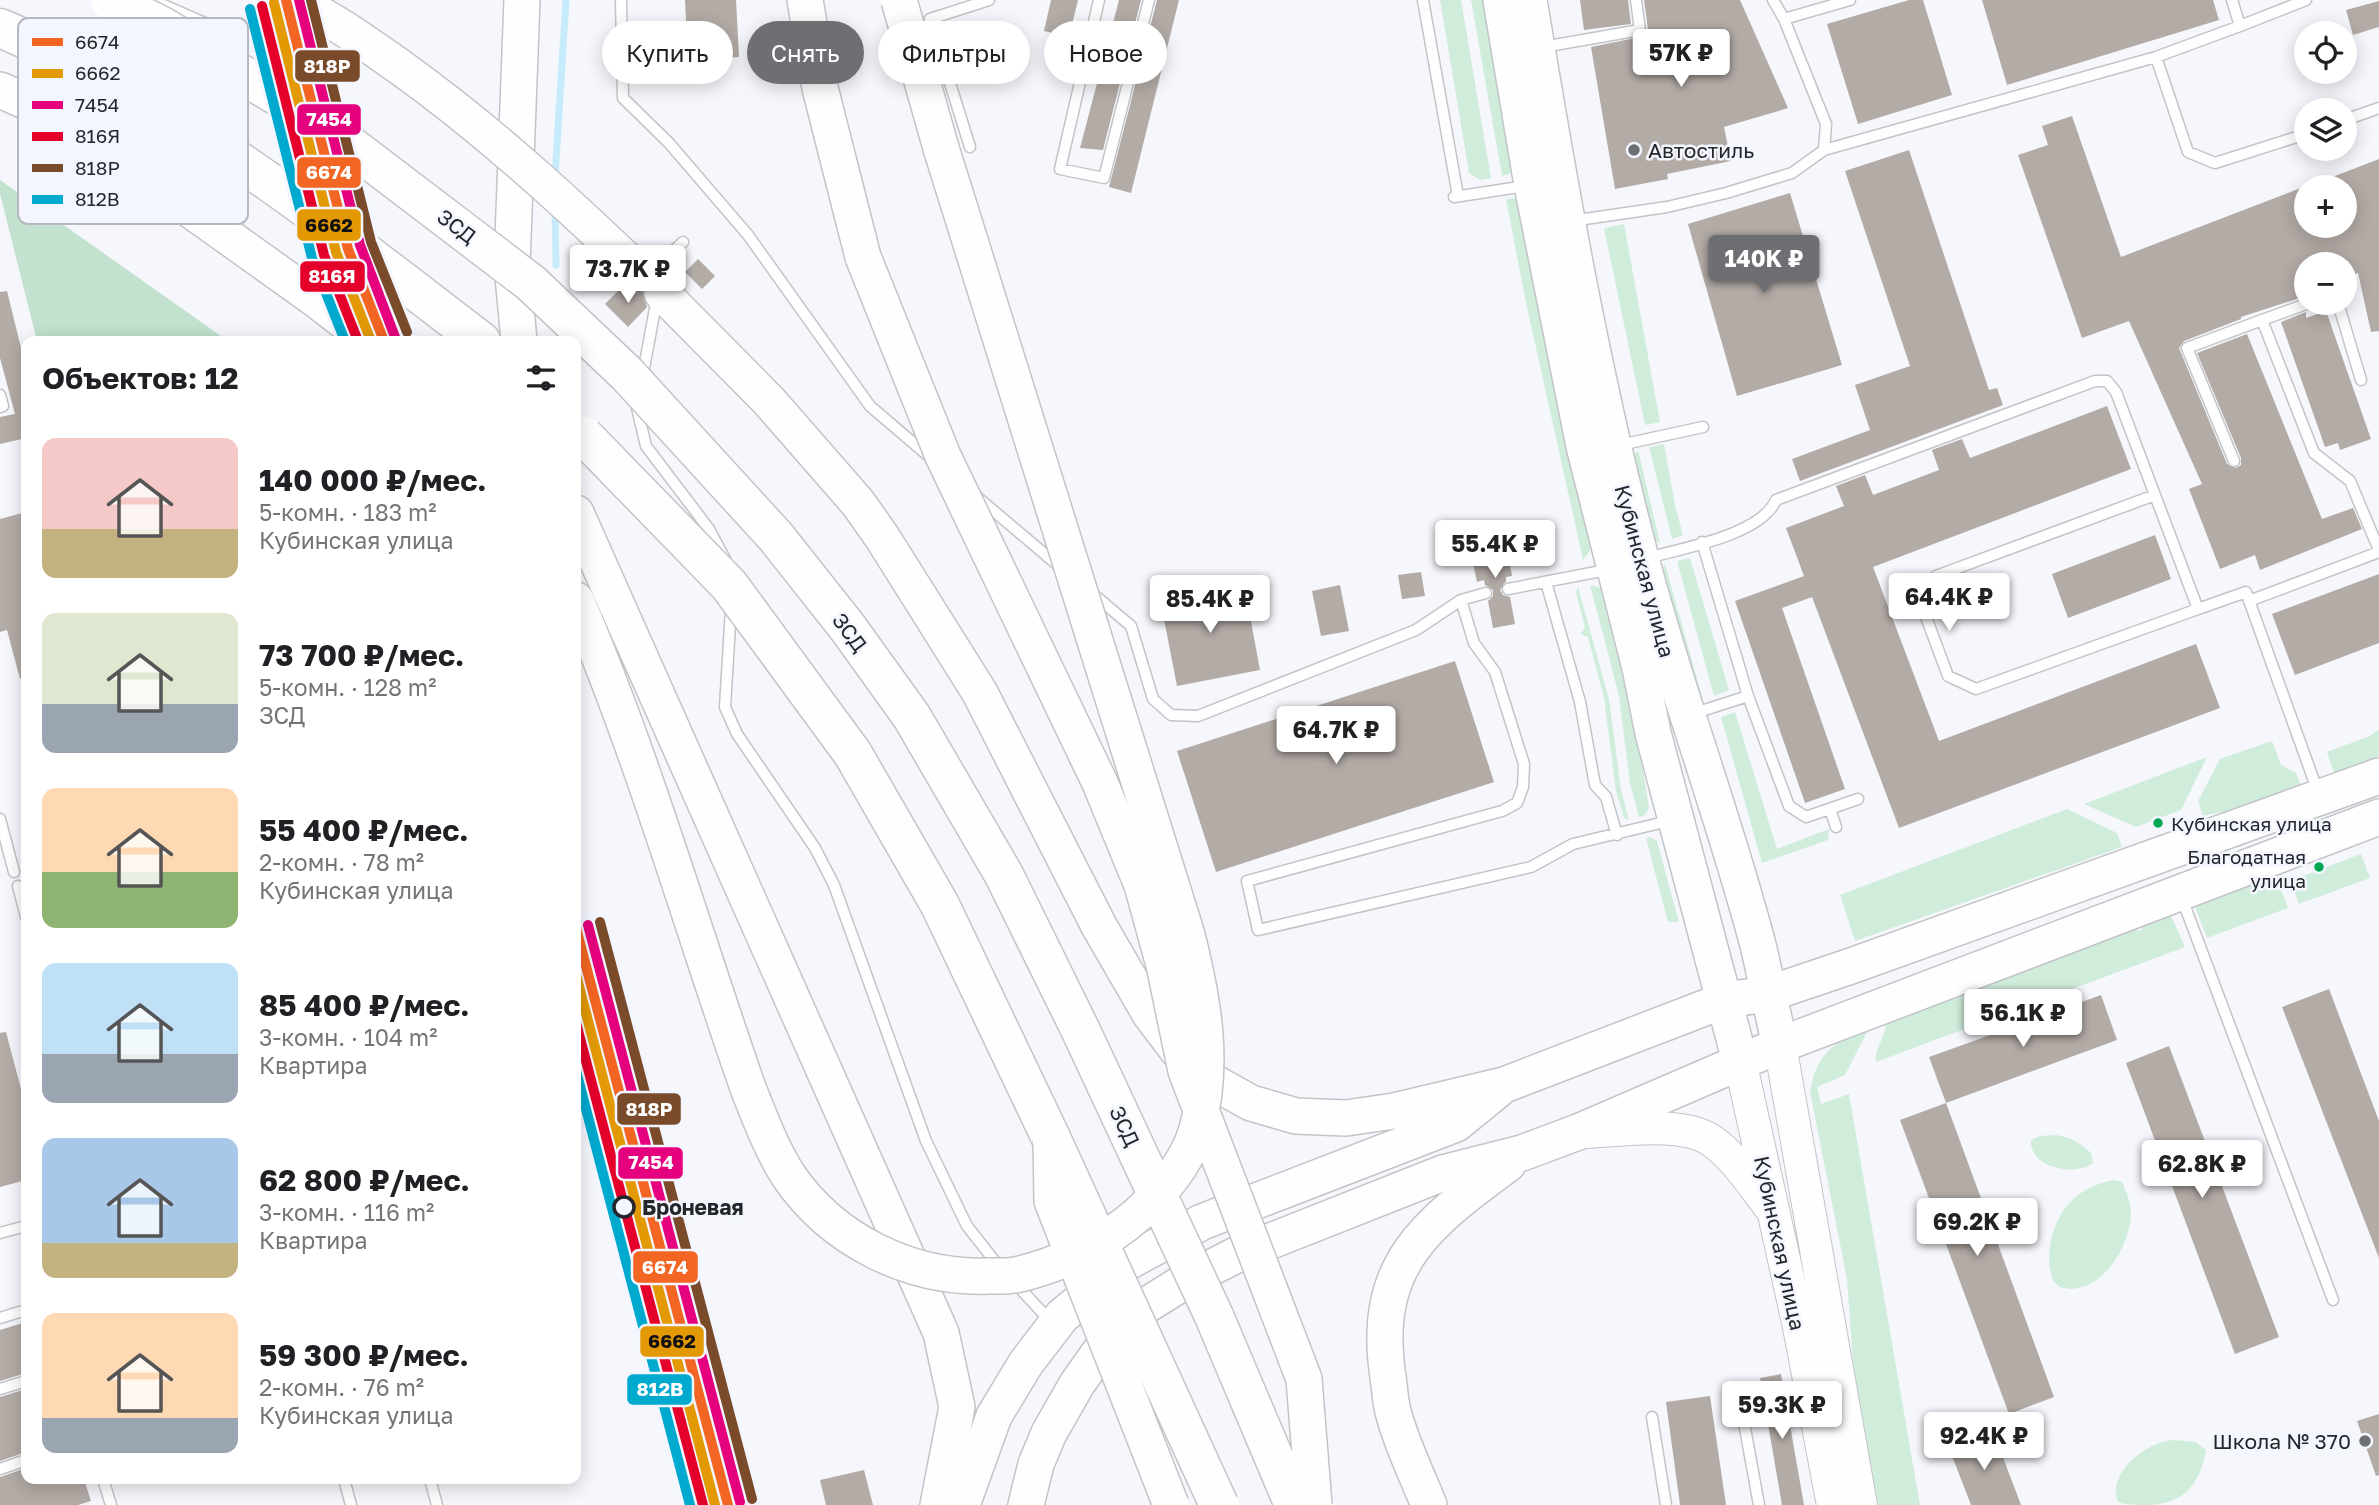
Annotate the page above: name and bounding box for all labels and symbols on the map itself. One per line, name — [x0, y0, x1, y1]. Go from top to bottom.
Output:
legend — [18, 18, 248, 224]
pin: 57K ₽ — [1632, 29, 1730, 89]
text: 6674 — [75, 30, 120, 53]
line badge: 818Р — [294, 49, 361, 83]
text: 818Р — [304, 54, 351, 77]
text: 6662 — [75, 61, 121, 84]
text: 7454 — [75, 93, 119, 116]
line badge: 7454 — [296, 103, 362, 136]
text: 7454 — [306, 107, 352, 130]
text: 816Я — [75, 124, 120, 147]
place label: Автостиль — [1648, 137, 1754, 163]
marker: Автостиль — [1626, 142, 1642, 158]
text: 818Р — [75, 156, 120, 179]
line badge: 6674 — [296, 156, 362, 189]
text: 6674 — [306, 160, 352, 183]
text: 812В — [75, 187, 120, 210]
street label: ЗСД — [432, 203, 482, 249]
line badge: 6662 — [296, 208, 362, 242]
text: 6662 — [305, 213, 353, 236]
pin: 140K ₽ — [1707, 236, 1821, 295]
pin: 73.7K ₽ — [563, 246, 693, 305]
line badge: 816Я — [299, 260, 366, 293]
text: 816Я — [308, 264, 356, 287]
street label: Кубинская улица — [1609, 482, 1681, 660]
pin: 55.4K ₽ — [1430, 520, 1560, 580]
pin: 64.4K ₽ — [1884, 574, 2014, 633]
pin: 85.4K ₽ — [1145, 576, 1275, 635]
street label: ЗСД — [827, 607, 873, 657]
pin: 64.7K ₽ — [1271, 706, 1401, 766]
place label: Кубинская улица — [2171, 812, 2332, 835]
marker: Кубинская улица — [2151, 816, 2165, 830]
place label: Благодатная улица — [2187, 845, 2306, 892]
marker: Благодатная улица — [2312, 860, 2326, 874]
pin: 56.1K ₽ — [1958, 990, 2088, 1049]
line badge: 818Р — [616, 1092, 682, 1126]
text: 818Р — [626, 1097, 673, 1120]
street label: ЗСД — [1104, 1101, 1146, 1151]
pin: 62.8K ₽ — [2137, 1140, 2267, 1200]
line badge: 7454 — [617, 1146, 684, 1180]
text: 7454 — [628, 1150, 674, 1173]
street label: Кубинская улица — [1749, 1153, 1811, 1333]
place label: Броневая — [642, 1194, 744, 1220]
marker: Броневая — [613, 1196, 635, 1218]
pin: 69.2K ₽ — [1912, 1198, 2042, 1258]
line badge: 6674 — [632, 1250, 699, 1284]
text: 6674 — [642, 1255, 688, 1278]
line badge: 6662 — [639, 1325, 705, 1358]
text: 6662 — [648, 1329, 696, 1352]
line badge: 812В — [626, 1373, 693, 1406]
text: 812В — [637, 1377, 683, 1400]
pin: 59.3K ₽ — [1717, 1382, 1847, 1441]
pin: 92.4K ₽ — [1919, 1412, 2049, 1472]
place label: Школа № 370 — [2213, 1428, 2351, 1454]
marker: Школа № 370 — [2357, 1433, 2373, 1449]

